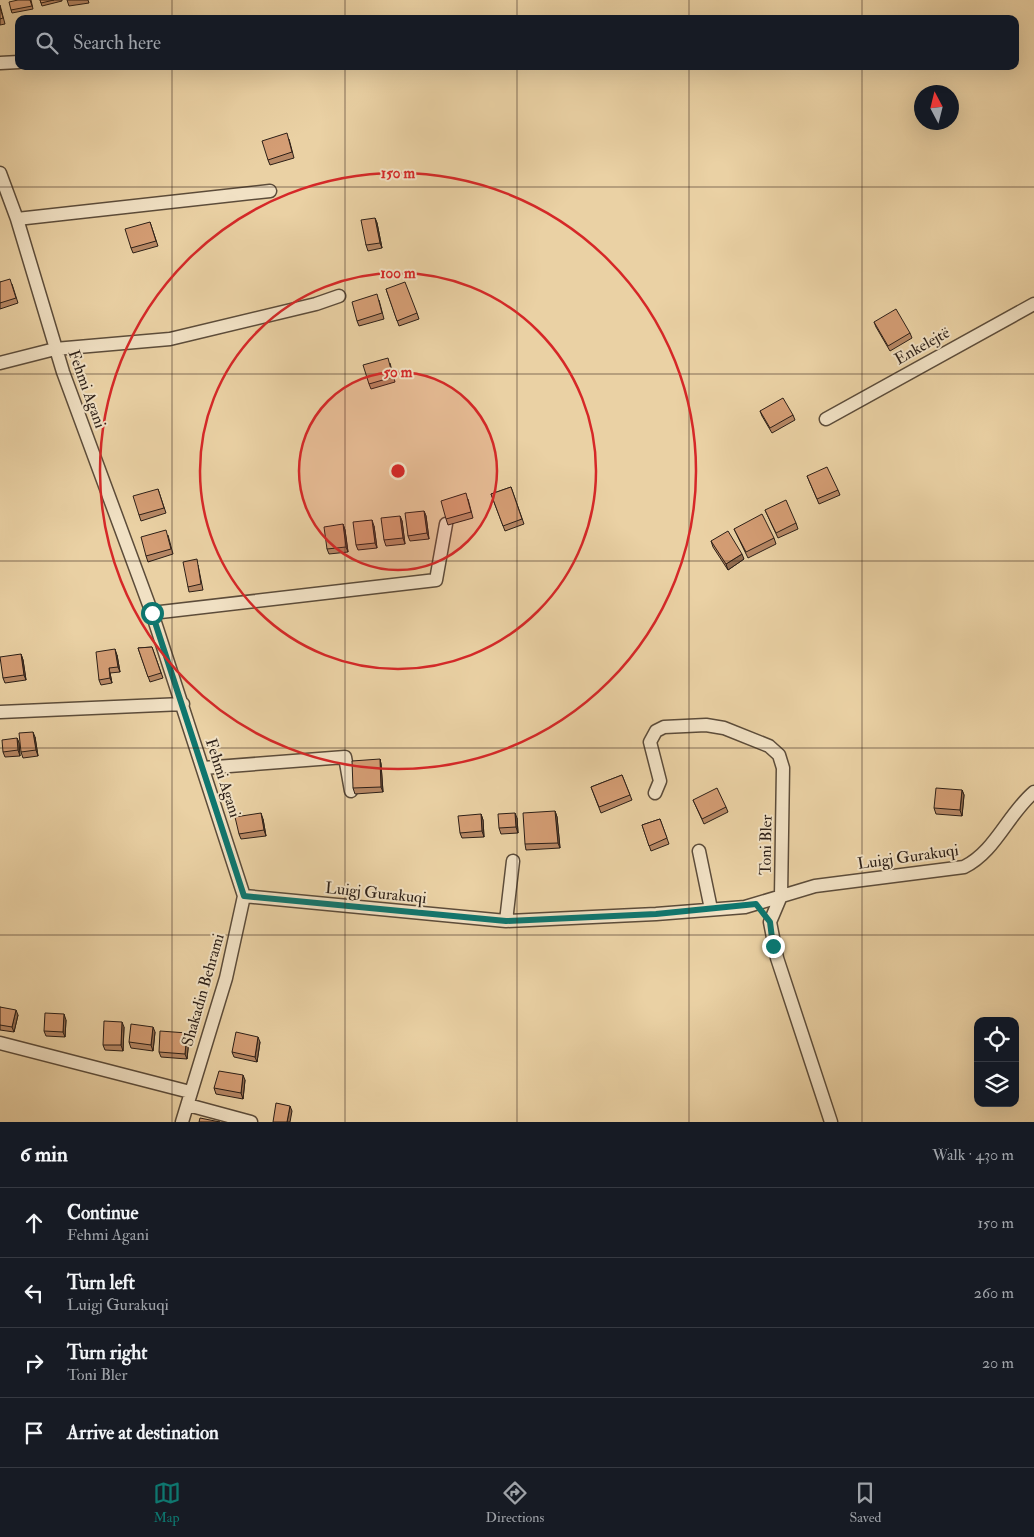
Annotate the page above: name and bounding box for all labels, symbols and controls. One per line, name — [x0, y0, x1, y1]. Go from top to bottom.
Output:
search box — [15, 15, 1019, 70]
icon: search — [33, 29, 61, 57]
text: Search here — [73, 31, 161, 55]
north arrow — [914, 85, 959, 130]
text: 150 m — [381, 164, 415, 183]
text: 100 m — [380, 264, 416, 283]
street label: Enkelejtë — [891, 323, 953, 369]
street label: Fehmi Agani — [64, 347, 110, 431]
text: 50 m — [384, 363, 413, 382]
centre of rings — [389, 462, 407, 480]
route start — [141, 602, 164, 625]
street label: Fehmi Agani — [201, 736, 245, 820]
street label: Toni Bler — [755, 815, 777, 875]
street label: Luigj Gurakuqi — [856, 840, 960, 874]
street label: Luigj Gurakuqi — [324, 878, 428, 908]
street label: Shakadin Behrami — [177, 931, 229, 1049]
route end — [762, 935, 785, 958]
map controls — [974, 1017, 1019, 1107]
button: locate — [974, 1017, 1019, 1062]
button: layers — [974, 1062, 1019, 1107]
text: 6 min — [20, 1141, 68, 1168]
text: Walk · 430 m — [932, 1145, 1014, 1165]
text: Continue — [67, 1201, 138, 1225]
icon: ahead — [20, 1209, 48, 1237]
text: 150 m — [977, 1213, 1014, 1233]
text: Fehmi Agani — [67, 1225, 149, 1245]
text: Turn left — [67, 1271, 135, 1295]
icon: left — [20, 1279, 48, 1307]
text: 260 m — [974, 1283, 1014, 1303]
text: Luigj Gurakuqi — [67, 1295, 169, 1315]
text: Turn right — [67, 1341, 147, 1365]
icon: right — [20, 1349, 48, 1377]
text: 20 m — [982, 1353, 1014, 1373]
text: Toni Bler — [67, 1365, 128, 1385]
icon: arrive — [20, 1419, 48, 1447]
text: Arrive at destination — [67, 1421, 219, 1445]
tab: Map — [153, 1479, 181, 1526]
tab: Directions — [486, 1479, 544, 1526]
tab: Saved — [849, 1479, 881, 1526]

